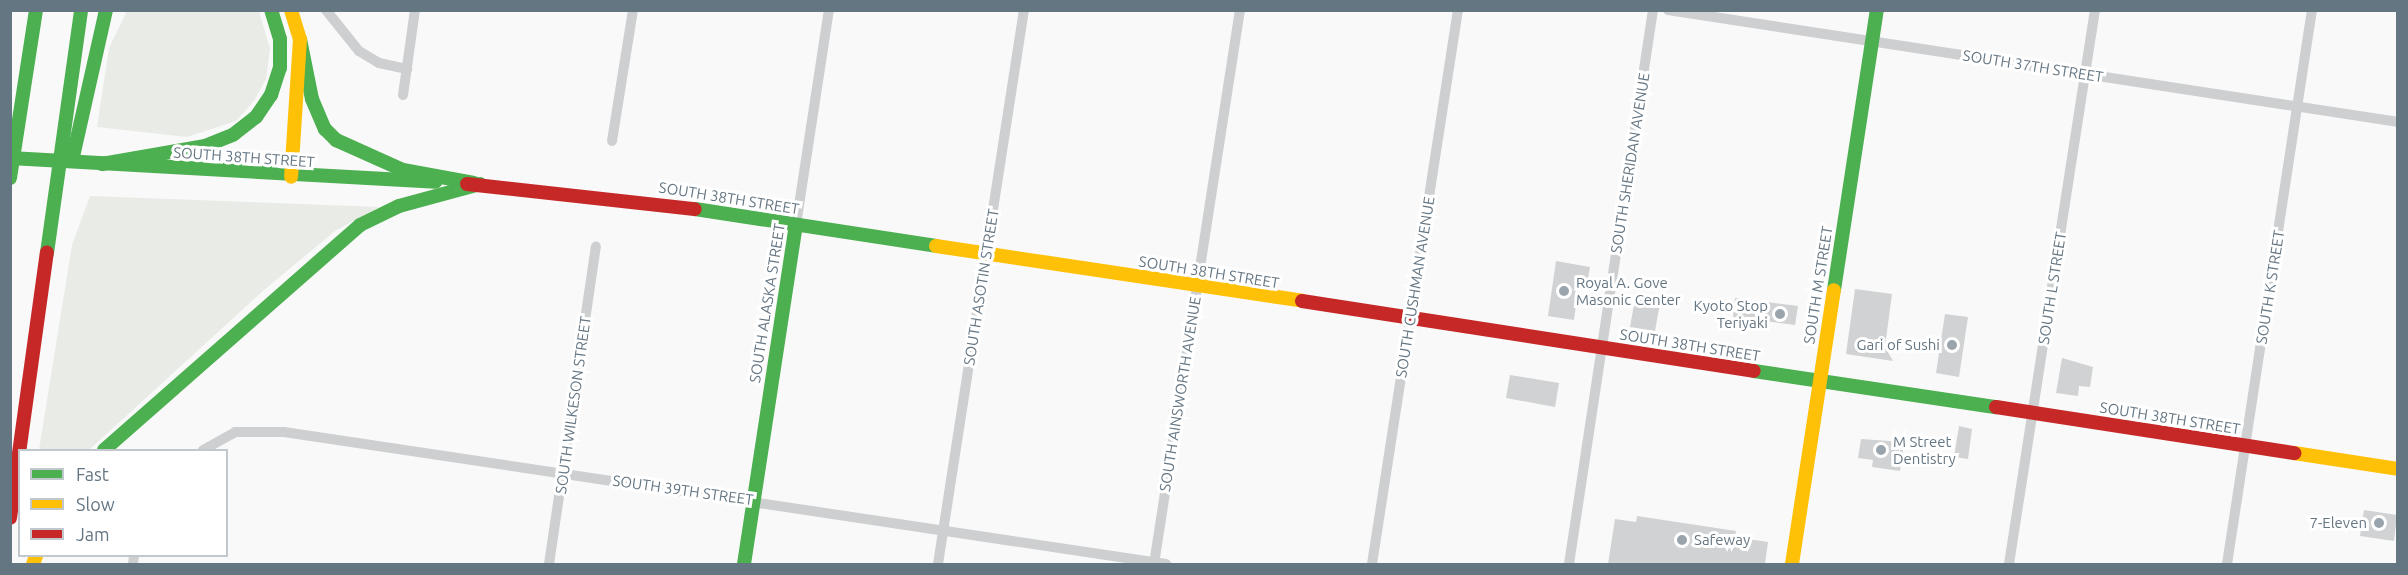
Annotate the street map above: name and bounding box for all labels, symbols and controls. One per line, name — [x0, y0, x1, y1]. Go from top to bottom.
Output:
street label: SOUTH 37TH STREET — [1962, 46, 2104, 86]
street label: SOUTH SHERIDAN AVENUE — [1607, 71, 1653, 255]
street label: SOUTH 38TH STREET — [173, 143, 315, 171]
street label: SOUTH 38TH STREET — [658, 178, 800, 218]
street label: SOUTH CUSHMAN AVENUE — [1392, 195, 1438, 379]
street label: SOUTH ASOTIN STREET — [960, 207, 1002, 367]
street label: SOUTH ALASKA STREET — [746, 222, 788, 384]
street label: SOUTH M STREET — [1800, 225, 1836, 345]
street label: SOUTH K STREET — [2252, 229, 2288, 345]
street label: SOUTH L STREET — [2034, 230, 2070, 346]
street label: SOUTH 38TH STREET — [1138, 252, 1280, 292]
place label: Royal A. Gove Masonic Center — [1576, 273, 1681, 308]
marker: Royal A. Gove Masonic Center — [1557, 284, 1571, 298]
street label: SOUTH AINSWORTH AVENUE — [1156, 295, 1204, 493]
place label: Kyoto Stop Teriyaki — [1694, 296, 1768, 331]
marker: Kyoto Stop Teriyaki — [1773, 307, 1787, 321]
street label: SOUTH WILKESON STREET — [552, 315, 594, 495]
street label: SOUTH 38TH STREET — [1619, 325, 1761, 365]
place label: Gari of Sushi — [1857, 336, 1940, 354]
marker: Gari of Sushi — [1945, 338, 1959, 352]
street label: SOUTH 38TH STREET — [2099, 398, 2241, 438]
place label: M Street Dentistry — [1893, 432, 1956, 467]
marker: M Street Dentistry — [1874, 443, 1888, 457]
legend — [18, 449, 228, 557]
text: Fast — [76, 464, 109, 484]
street label: SOUTH 39TH STREET — [612, 471, 754, 509]
text: Slow — [76, 494, 115, 514]
place label: 7-Eleven — [2309, 514, 2367, 532]
marker: 7-Eleven — [2372, 516, 2386, 530]
text: Jam — [76, 524, 110, 544]
place label: Safeway — [1694, 531, 1750, 549]
marker: Safeway — [1675, 533, 1689, 547]

